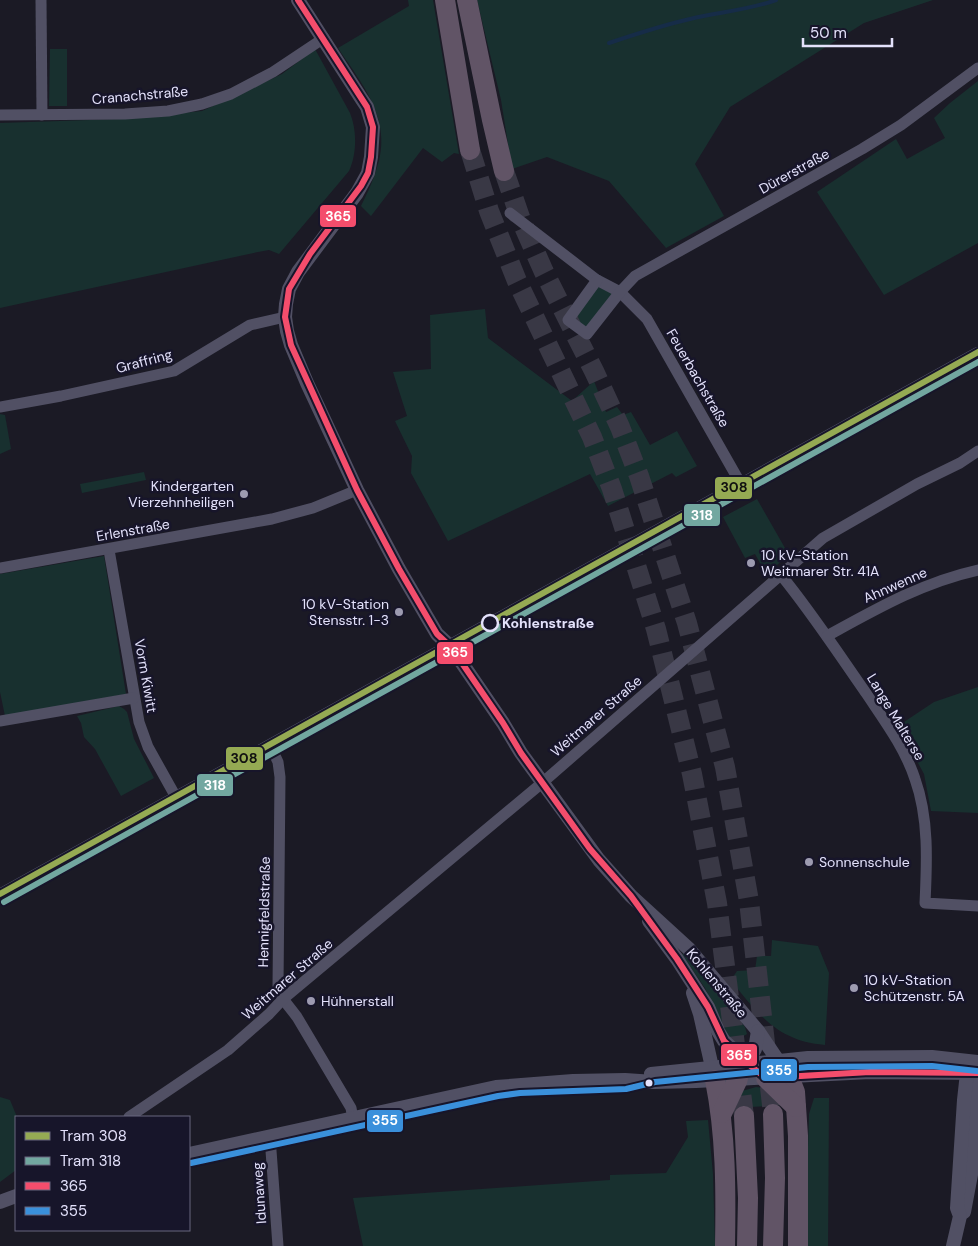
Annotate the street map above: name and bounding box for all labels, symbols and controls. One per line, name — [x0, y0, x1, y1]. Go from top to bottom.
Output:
scale bar — [803, 15, 892, 47]
text: 50 m — [810, 23, 847, 43]
street label: Cranachstraße — [91, 82, 189, 108]
street label: Dürerstraße — [756, 144, 832, 198]
line badge: 365 — [319, 204, 357, 228]
text: 365 — [325, 207, 351, 225]
street label: Feuerbachstraße — [663, 326, 734, 430]
street label: Graffring — [114, 345, 174, 377]
line badge: 308 — [714, 476, 753, 500]
place label: Kindergarten Vierzehnheiligen — [128, 477, 234, 511]
text: 308 — [720, 478, 748, 496]
marker: Kindergarten Vierzehnheiligen — [238, 488, 250, 500]
line badge: 318 — [683, 503, 721, 527]
text: 318 — [691, 506, 713, 524]
street label: Erlenstraße — [95, 515, 171, 545]
place label: 10 kV-Station Weitmarer Str. 41A — [761, 546, 879, 580]
marker: 10 kV-Station Weitmarer Str. 41A — [745, 557, 757, 569]
street label: Ahnwenne — [860, 563, 930, 607]
place label: 10 kV-Station Stensstr. 1-3 — [302, 595, 389, 629]
marker: 10 kV-Station Stensstr. 1-3 — [393, 606, 405, 618]
marker: Kohlenstraße — [481, 614, 499, 632]
place label: Kohlenstraße — [502, 614, 594, 632]
street label: Vorm Kiwitt — [131, 638, 161, 714]
line badge: 365 — [436, 641, 474, 665]
text: 365 — [442, 643, 468, 661]
street label: Lange Malterse — [863, 670, 929, 764]
street label: Weitmarer Straße — [547, 671, 645, 760]
line badge: 308 — [225, 746, 264, 771]
text: 308 — [230, 749, 258, 767]
line badge: 318 — [196, 773, 234, 797]
text: 318 — [204, 776, 226, 794]
place label: Sonnenschule — [819, 853, 910, 871]
street label: Hennigfeldstraße — [254, 856, 274, 968]
marker: Sonnenschule — [803, 856, 815, 868]
street label: Weitmarer Straße — [238, 934, 336, 1023]
street label: Kohlenstraße — [683, 945, 751, 1021]
place label: 10 kV-Station Schützenstr. 5A — [864, 971, 965, 1005]
marker: 10 kV-Station Schützenstr. 5A — [848, 982, 860, 994]
place label: Hühnerstall — [321, 992, 394, 1010]
marker: Hühnerstall — [305, 995, 317, 1007]
line badge: 365 — [720, 1043, 758, 1067]
text: 365 — [726, 1046, 752, 1064]
line badge: 355 — [760, 1058, 798, 1082]
text: 355 — [766, 1061, 792, 1079]
unlabelled marker — [644, 1078, 654, 1088]
line badge: 355 — [366, 1109, 404, 1133]
text: 355 — [372, 1111, 398, 1129]
legend — [15, 1116, 190, 1231]
text: Tram 308 — [60, 1126, 127, 1146]
text: Tram 318 — [60, 1151, 121, 1171]
street label: Idunaweg — [248, 1161, 270, 1224]
text: 365 — [60, 1176, 87, 1196]
text: 355 — [60, 1201, 87, 1221]

